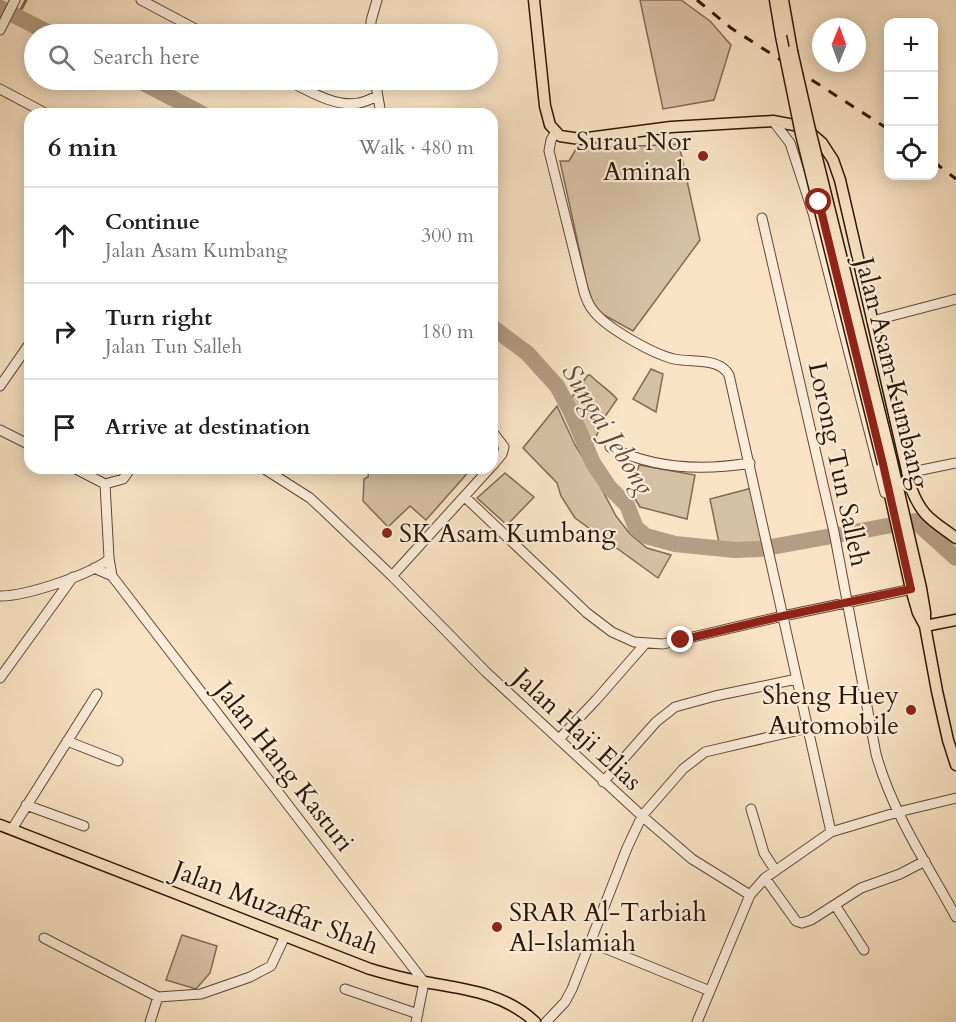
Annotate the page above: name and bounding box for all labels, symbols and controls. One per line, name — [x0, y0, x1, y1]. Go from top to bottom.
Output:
north arrow — [812, 18, 866, 72]
map controls — [884, 18, 938, 180]
button: + — [884, 18, 938, 72]
search box — [24, 24, 498, 90]
icon: search — [45, 41, 78, 74]
text: Search here — [93, 42, 200, 72]
button: − — [884, 72, 938, 126]
place label: Surau Nor Aminah — [576, 124, 692, 189]
button: locate — [884, 126, 938, 180]
text: 6 min — [48, 130, 117, 165]
text: Walk · 480 m — [359, 134, 474, 161]
marker: Surau Nor Aminah — [696, 149, 710, 163]
route start — [805, 188, 831, 214]
text: Continue — [105, 207, 200, 237]
icon: ahead — [48, 219, 81, 252]
text: 300 m — [421, 222, 474, 249]
text: Jalan Asam Kumbang — [105, 237, 287, 264]
street label: Jalan Asam Kumbang — [846, 250, 938, 493]
text: Turn right — [105, 303, 212, 333]
icon: right — [48, 315, 81, 348]
text: 180 m — [421, 318, 474, 345]
text: Jalan Tun Salleh — [105, 333, 242, 360]
water label: Sungai Jebong — [552, 356, 663, 502]
street label: Lorong Tun Salleh — [800, 359, 877, 570]
icon: arrive — [48, 411, 81, 444]
text: Arrive at destination — [105, 412, 310, 442]
place label: SK Asam Kumbang — [399, 516, 616, 551]
marker: SK Asam Kumbang — [380, 526, 394, 540]
route end — [667, 626, 693, 652]
street label: Jalan Haji Elias — [503, 658, 650, 798]
street label: Jalan Hang Kasturi — [204, 671, 362, 859]
place label: Sheng Huey Automobile — [762, 678, 899, 743]
marker: Sheng Huey Automobile — [904, 703, 918, 717]
street label: Jalan Muzaffar Shah — [164, 851, 384, 963]
place label: SRAR Al-Tarbiah Al-Islamiah — [509, 895, 707, 960]
marker: SRAR Al-Tarbiah Al-Islamiah — [490, 920, 504, 934]

